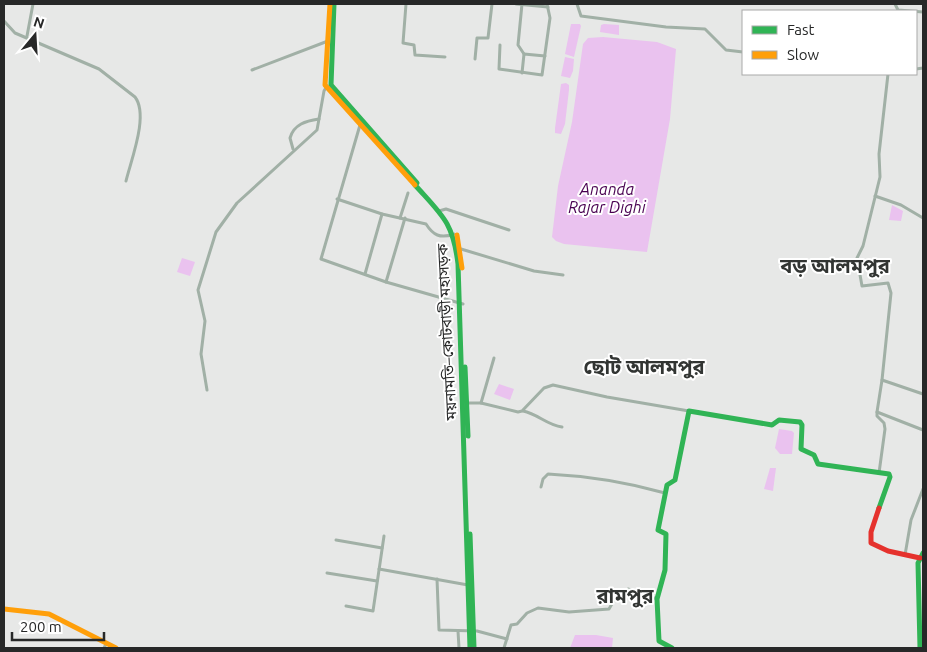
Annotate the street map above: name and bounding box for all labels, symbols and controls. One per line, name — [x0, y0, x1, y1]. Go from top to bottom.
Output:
north arrow — [10, 10, 60, 60]
legend — [742, 10, 917, 75]
text: N — [32, 13, 46, 32]
text: Fast — [787, 21, 815, 38]
text: Slow — [787, 46, 820, 63]
water label: Ananda Rajar Dighi — [568, 180, 647, 216]
street label: ময়নামতি–কোটবাড়ী মহাসড়ক — [433, 242, 460, 422]
district label: বড় আলমপুর — [779, 254, 891, 278]
district label: ছোট আলমপুর — [584, 355, 705, 379]
district label: রামপুর — [596, 584, 654, 608]
scale bar — [12, 610, 105, 642]
text: 200 m — [20, 618, 62, 635]

